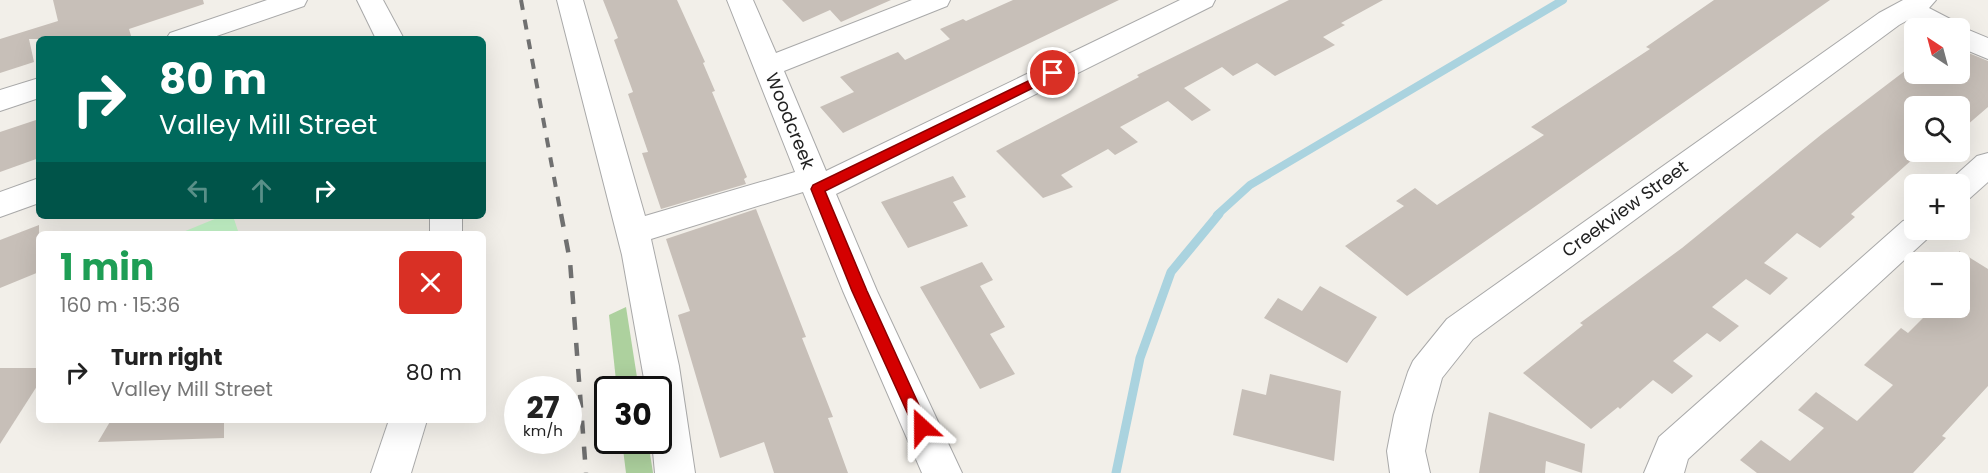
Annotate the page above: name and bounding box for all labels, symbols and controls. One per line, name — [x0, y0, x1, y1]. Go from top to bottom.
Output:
north arrow — [1904, 18, 1970, 84]
map controls — [1904, 18, 1970, 318]
pin — [1027, 47, 1078, 98]
text: 80 m — [159, 50, 267, 109]
icon: arrive — [1036, 56, 1069, 89]
icon: right — [60, 60, 138, 138]
street label: Woodcreek — [760, 69, 821, 173]
button: search — [1904, 96, 1970, 162]
text: Valley Mill Street — [159, 106, 377, 143]
street label: Creekview Street — [1557, 154, 1693, 263]
icon: left — [182, 174, 215, 207]
icon: ahead — [245, 174, 278, 207]
icon: right — [308, 174, 341, 207]
button: + — [1904, 174, 1970, 240]
text: 1 min — [60, 242, 154, 293]
button: close — [399, 251, 462, 314]
button: − — [1904, 252, 1970, 318]
text: 160 m · 15:36 — [60, 291, 180, 319]
text: Turn right — [111, 342, 222, 373]
icon: right — [60, 356, 93, 389]
text: 80 m — [406, 357, 462, 388]
text: Valley Mill Street — [111, 375, 273, 403]
speed limit sign: 30 — [594, 376, 672, 454]
text: 27 — [526, 386, 560, 429]
position arrow — [890, 395, 954, 459]
text: km/h — [523, 420, 563, 441]

